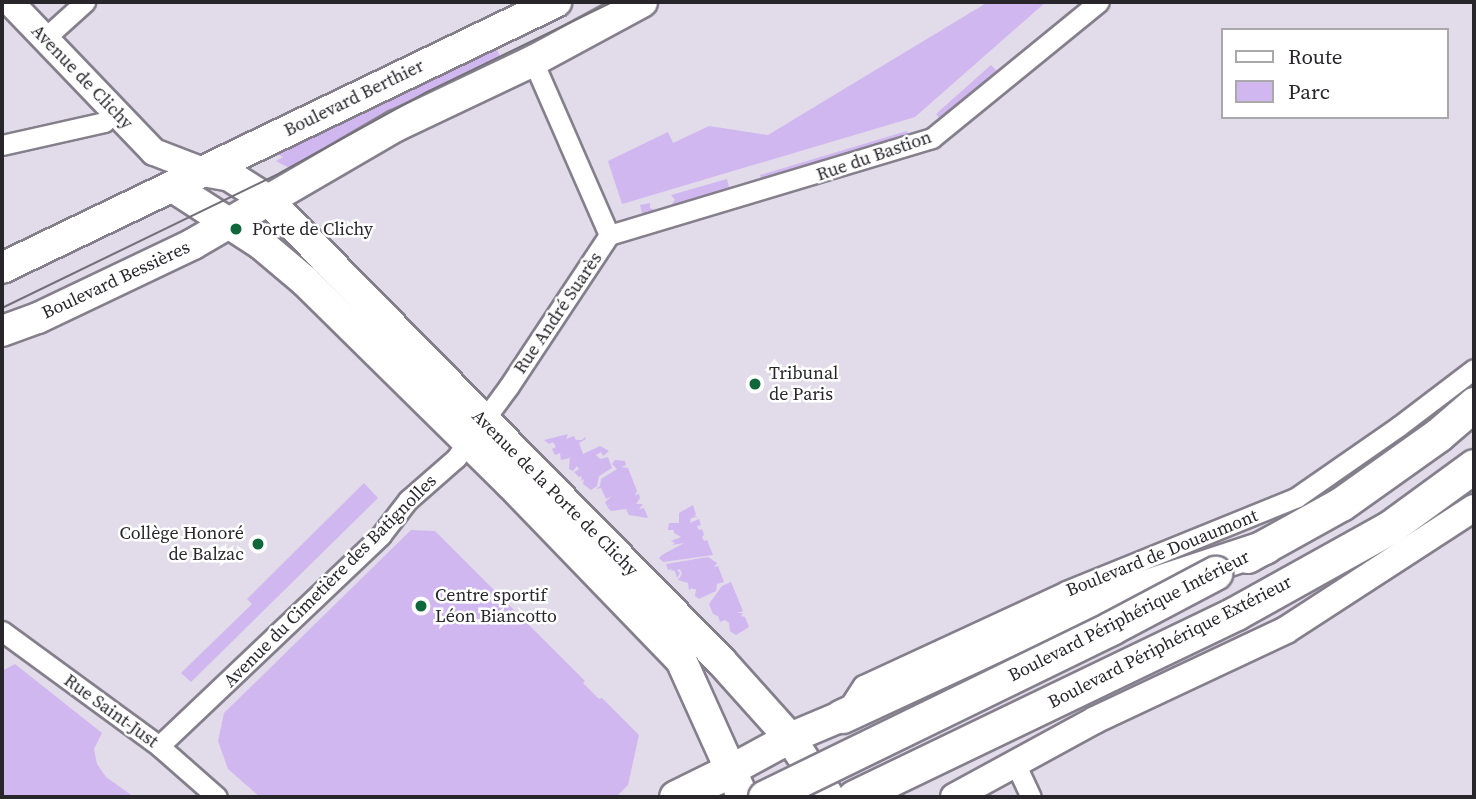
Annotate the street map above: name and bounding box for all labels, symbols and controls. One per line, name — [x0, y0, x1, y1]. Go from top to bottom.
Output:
street label: Avenue de Clichy — [27, 20, 137, 134]
legend — [1220, 28, 1448, 119]
text: Route — [1288, 42, 1343, 71]
street label: Boulevard Berthier — [281, 55, 427, 141]
text: Parc — [1288, 77, 1330, 106]
street label: Rue du Bastion — [814, 126, 934, 186]
place label: Porte de Clichy — [252, 218, 373, 240]
marker: Porte de Clichy — [226, 219, 246, 239]
street label: Boulevard Bessières — [39, 236, 193, 324]
street label: Rue André Suarès — [509, 248, 607, 378]
place label: Tribunal de Paris — [769, 363, 838, 406]
marker: Tribunal de Paris — [747, 376, 763, 392]
street label: Avenue de la Porte de Clichy — [467, 405, 643, 581]
street label: Avenue du Cimetière des Batignolles — [219, 470, 441, 692]
street label: Boulevard de Douaumont — [1063, 505, 1261, 601]
place label: Collège Honoré de Balzac — [119, 523, 244, 566]
marker: Collège Honoré de Balzac — [250, 536, 266, 552]
street label: Boulevard Périphérique Intérieur — [1005, 546, 1253, 686]
street label: Boulevard Périphérique Extérieur — [1045, 571, 1295, 713]
place label: Centre sportif Léon Biancotto — [435, 585, 557, 628]
marker: Centre sportif Léon Biancotto — [413, 598, 429, 614]
street label: Rue Saint-Just — [60, 670, 162, 752]

